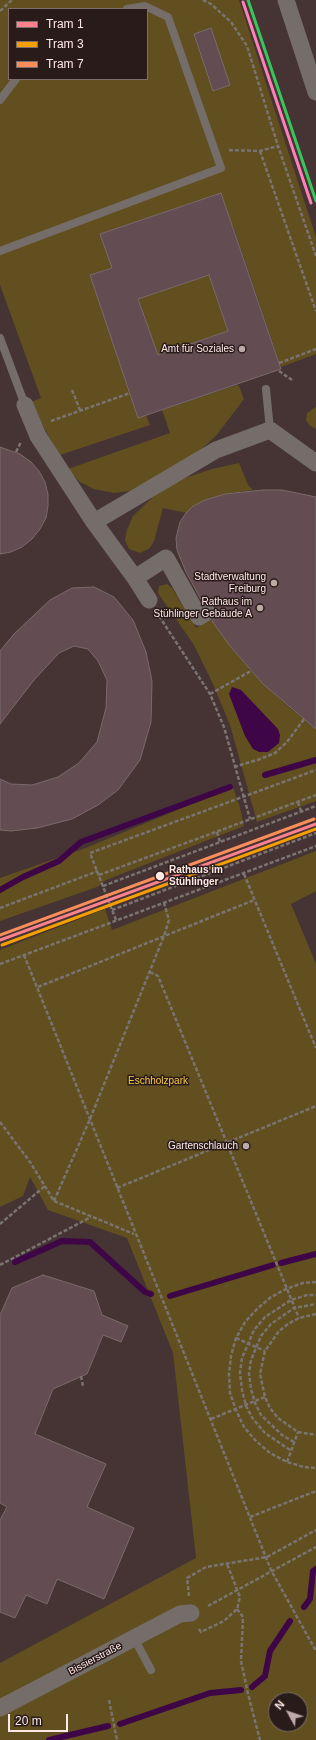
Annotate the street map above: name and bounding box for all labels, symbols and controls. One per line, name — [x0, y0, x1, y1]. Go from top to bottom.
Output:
legend — [8, 8, 148, 80]
text: Tram 1 — [46, 17, 84, 31]
text: Tram 3 — [46, 37, 84, 51]
text: Tram 7 — [46, 57, 84, 71]
place label: Amt für Soziales — [161, 343, 234, 355]
marker: Amt für Soziales — [237, 344, 247, 354]
place label: Stadtverwaltung Freiburg — [194, 571, 266, 594]
marker: Stadtverwaltung Freiburg — [269, 578, 279, 588]
place label: Rathaus im Stühlinger Gebäude A — [154, 596, 252, 620]
marker: Rathaus im Stühlinger Gebäude A — [255, 603, 265, 613]
place label: Rathaus im Stühlinger — [169, 864, 223, 888]
marker: Rathaus im Stühlinger — [154, 870, 166, 882]
park label: Eschholzpark — [128, 1075, 188, 1087]
place label: Gartenschlauch — [168, 1140, 238, 1152]
marker: Gartenschlauch — [241, 1141, 251, 1151]
street label: Bissierstraße — [66, 1640, 124, 1678]
north arrow — [268, 1692, 308, 1732]
text: N — [272, 1698, 287, 1712]
scale bar — [10, 1706, 70, 1732]
text: 20 m — [15, 1714, 42, 1728]

